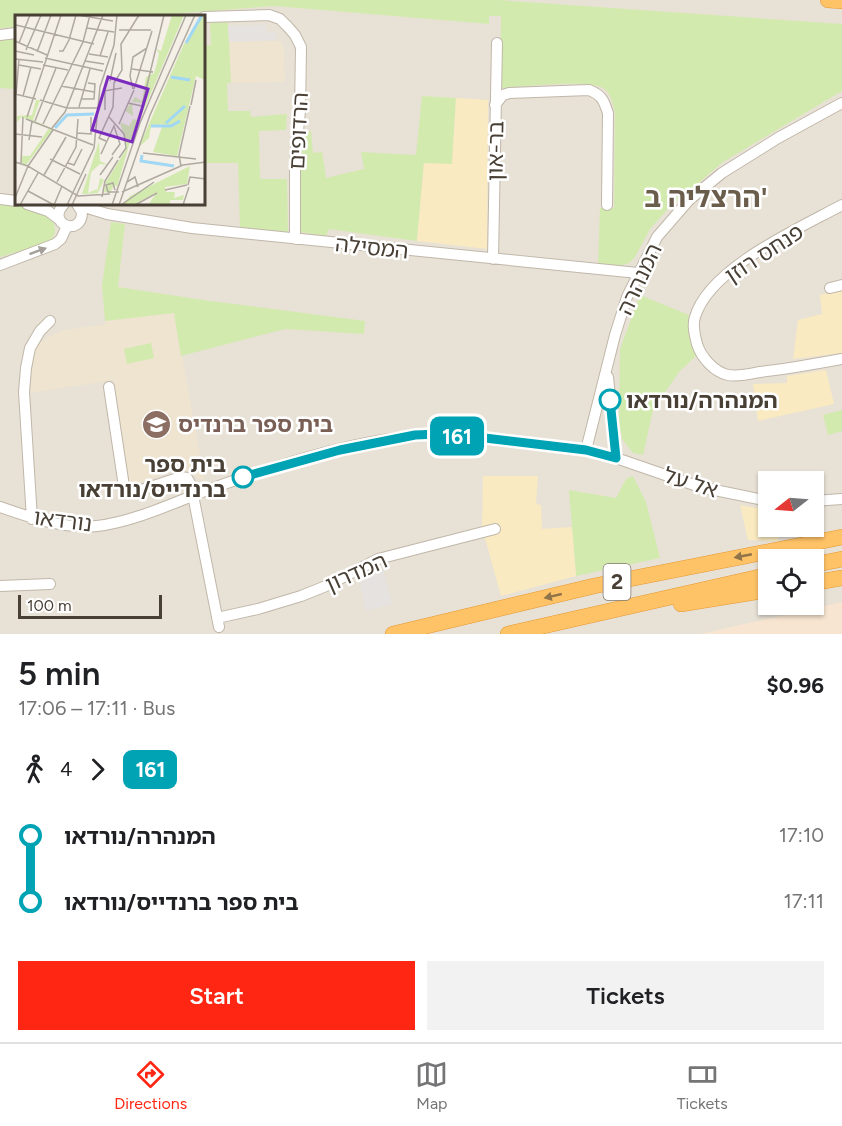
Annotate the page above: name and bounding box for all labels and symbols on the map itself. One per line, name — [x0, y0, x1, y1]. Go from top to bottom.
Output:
inset map — [15, 15, 206, 206]
street label: הרדופים — [283, 92, 314, 170]
street label: בר-און — [481, 121, 510, 181]
district label: הרצליה ב' — [644, 180, 768, 214]
street label: פנחס רוזן — [720, 218, 809, 289]
street label: המסילה — [334, 230, 410, 265]
street label: המנהרה — [611, 239, 668, 319]
one-way arrow — [30, 246, 48, 256]
place label: המנהרה/נורדאו — [626, 387, 778, 414]
marker: המנהרה/נורדאו — [599, 389, 621, 411]
school or university icon: בית ספר ברנדיס — [141, 408, 173, 440]
place label: בית ספר ברנדיס — [178, 411, 333, 438]
line badge: 161 — [422, 416, 492, 456]
place label: בית ספר ברנדייס/נורדאו — [78, 451, 226, 503]
street label: אל על — [661, 461, 721, 503]
marker: בית ספר ברנדייס/נורדאו — [232, 466, 254, 488]
north arrow — [758, 471, 824, 537]
street label: נורדאו — [32, 504, 94, 537]
street label: המדרון — [321, 547, 391, 598]
one-way arrow — [734, 552, 753, 562]
road number: 2 — [604, 564, 630, 600]
scale bar — [18, 592, 162, 620]
one-way arrow — [543, 592, 562, 601]

